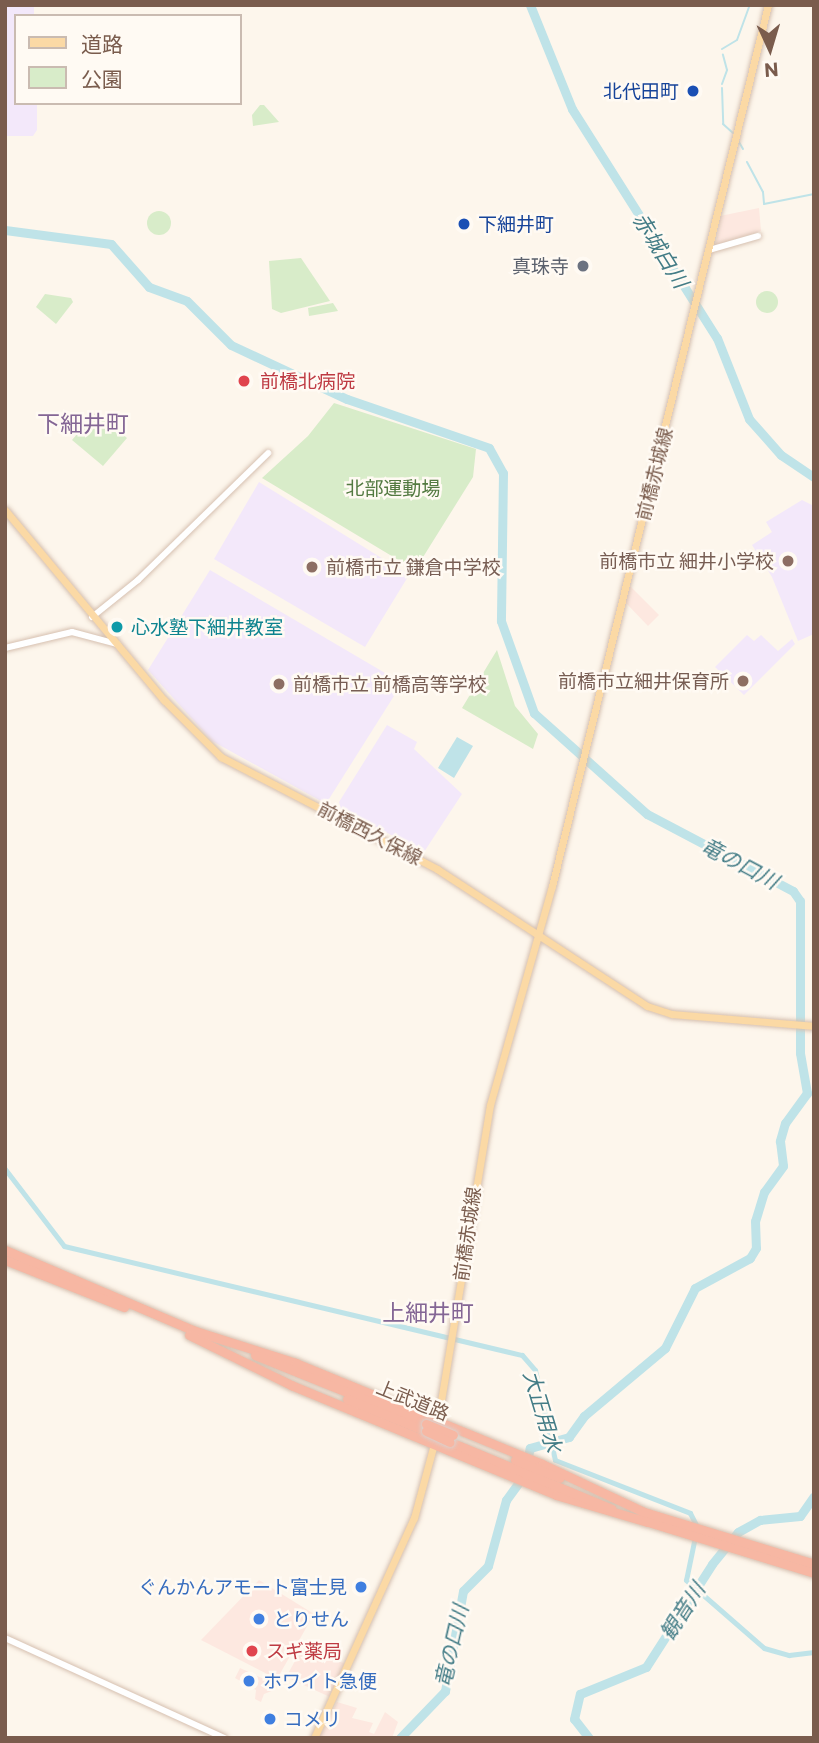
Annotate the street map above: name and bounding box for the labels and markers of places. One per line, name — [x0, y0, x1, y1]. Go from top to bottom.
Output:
place label: 北代田町 — [603, 80, 679, 102]
marker: 北代田町 — [685, 83, 701, 99]
place label: 下細井町 — [478, 213, 554, 235]
marker: 下細井町 — [456, 216, 472, 232]
place label: 真珠寺 — [512, 255, 569, 277]
marker: 真珠寺 — [575, 258, 591, 274]
place label: 前橋北病院 — [260, 370, 355, 392]
marker: 前橋北病院 — [234, 371, 254, 391]
place label: 前橋市立 細井小学校 — [599, 550, 774, 572]
marker: 前橋市立 細井小学校 — [780, 553, 796, 569]
place label: 前橋市立 鎌倉中学校 — [326, 556, 501, 578]
marker: 前橋市立 鎌倉中学校 — [304, 559, 320, 575]
place label: 心水塾下細井教室 — [131, 616, 283, 638]
marker: 心水塾下細井教室 — [109, 619, 125, 635]
place label: 前橋市立細井保育所 — [558, 670, 729, 692]
place label: 前橋市立 前橋高等学校 — [293, 673, 487, 695]
marker: 前橋市立細井保育所 — [735, 673, 751, 689]
marker: 前橋市立 前橋高等学校 — [271, 676, 287, 692]
place label: ぐんかんアモート富士見 — [138, 1576, 347, 1598]
marker: ぐんかんアモート富士見 — [353, 1579, 369, 1595]
place label: とりせん — [273, 1608, 349, 1630]
marker: とりせん — [251, 1611, 267, 1627]
place label: スギ薬局 — [266, 1640, 342, 1662]
marker: スギ薬局 — [244, 1643, 260, 1659]
place label: ホワイト急便 — [263, 1670, 377, 1692]
marker: ホワイト急便 — [241, 1673, 257, 1689]
place label: コメリ — [284, 1708, 341, 1730]
marker: コメリ — [262, 1711, 278, 1727]

